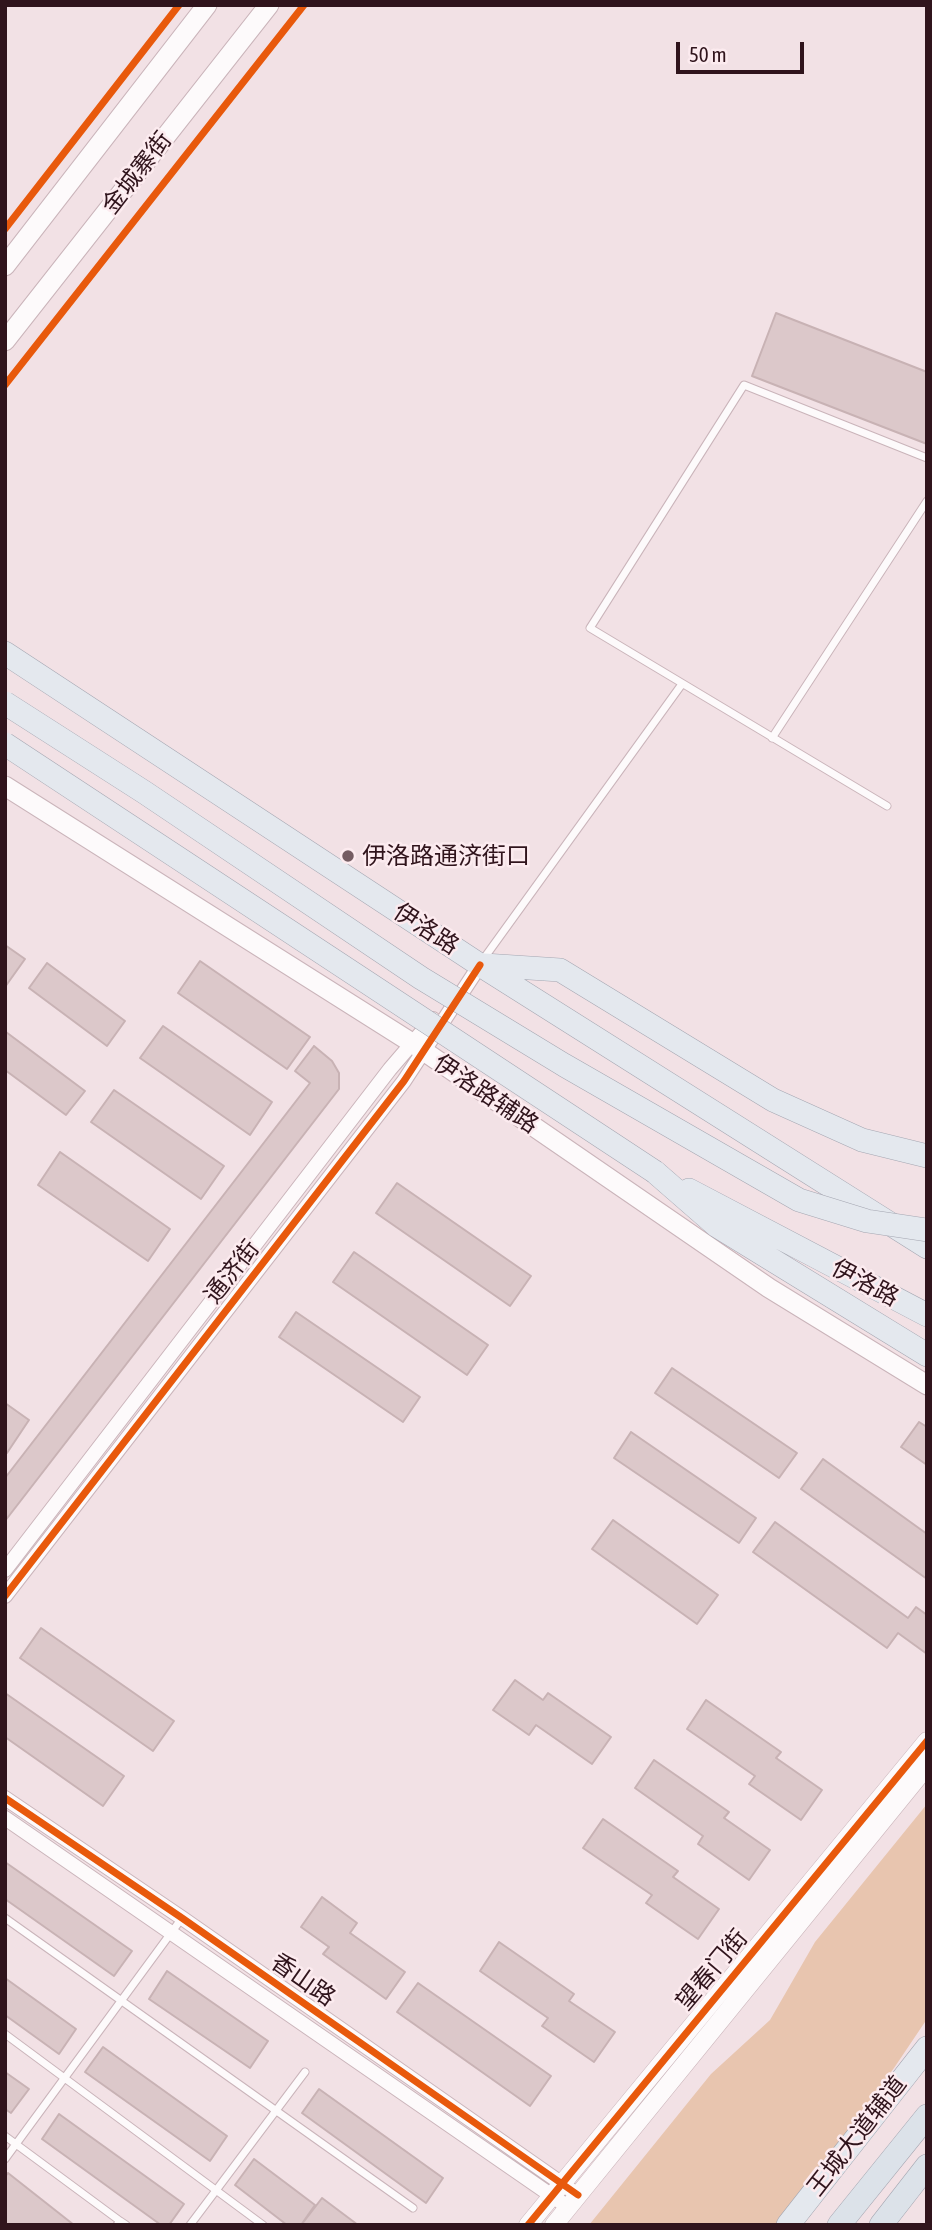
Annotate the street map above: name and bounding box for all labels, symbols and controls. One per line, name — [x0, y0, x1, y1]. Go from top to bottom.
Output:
scale bar — [680, 28, 808, 72]
text: 50 m — [689, 42, 727, 66]
street label: 金城寨街 — [96, 126, 178, 220]
place label: 伊洛路通济街口 — [362, 842, 530, 870]
marker: 伊洛路通济街口 — [340, 848, 356, 864]
street label: 伊洛路 — [388, 897, 464, 961]
street label: 伊洛路辅路 — [428, 1049, 544, 1139]
street label: 通济街 — [198, 1235, 266, 1309]
street label: 伊洛路 — [826, 1253, 904, 1313]
street label: 望春门街 — [670, 1924, 754, 2016]
street label: 香山路 — [265, 1948, 341, 2012]
street label: 王城大道辅道 — [801, 2070, 913, 2202]

